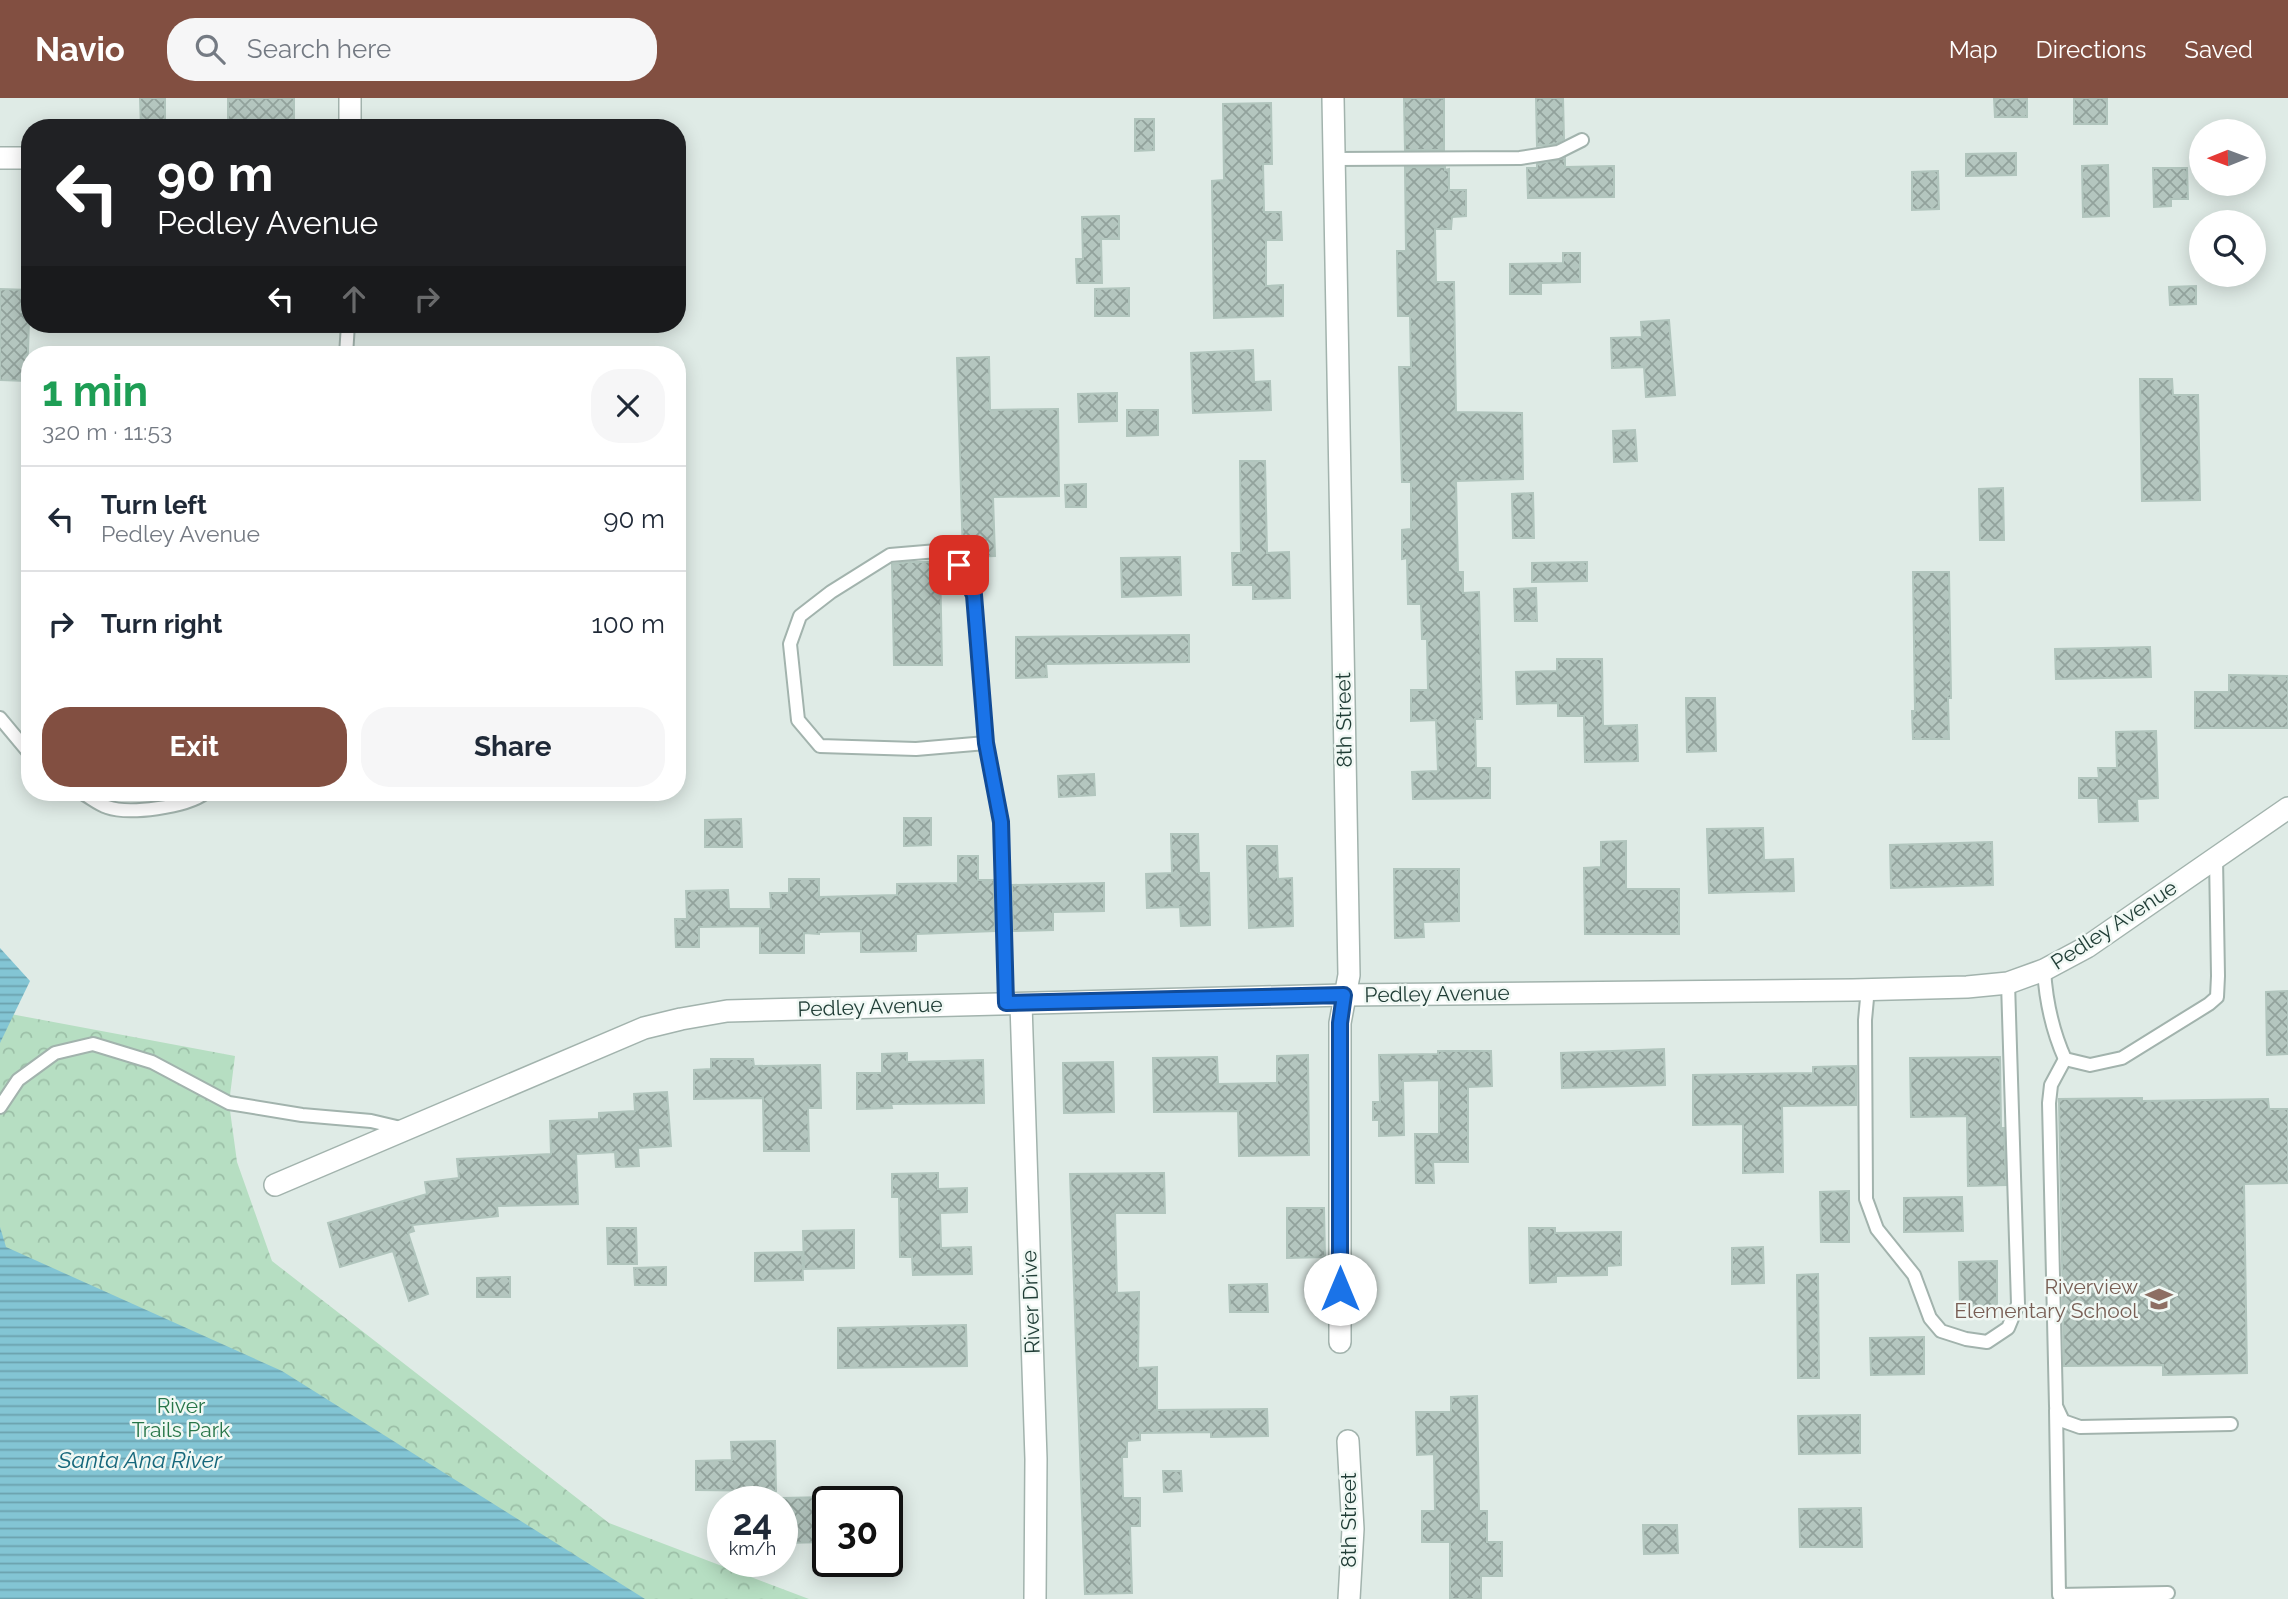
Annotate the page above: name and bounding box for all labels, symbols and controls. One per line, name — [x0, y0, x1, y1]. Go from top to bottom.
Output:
search box — [167, 18, 657, 81]
text: Navio — [35, 30, 125, 69]
icon: search — [191, 30, 229, 68]
text: Search here — [247, 34, 391, 64]
text: Map — [1949, 35, 1998, 64]
text: Directions — [2036, 35, 2146, 64]
text: Saved — [2184, 35, 2253, 64]
north arrow — [2189, 119, 2266, 196]
map controls — [2189, 119, 2266, 287]
text: 90 m — [157, 145, 273, 202]
icon: left — [42, 147, 133, 238]
text: Pedley Avenue — [157, 204, 378, 241]
button: search — [2189, 210, 2266, 287]
icon: left — [262, 280, 300, 318]
icon: ahead — [335, 280, 373, 318]
icon: right — [408, 280, 446, 318]
text: 1 min — [42, 367, 148, 416]
button: close — [591, 369, 665, 443]
text: 320 m · 11:53 — [42, 418, 172, 445]
text: Turn left — [101, 490, 207, 520]
icon: left — [42, 500, 80, 538]
text: 90 m — [603, 504, 665, 534]
text: Pedley Avenue — [101, 520, 260, 547]
pin — [929, 535, 989, 595]
icon: arrive — [940, 546, 978, 584]
icon: right — [42, 605, 80, 643]
text: Turn right — [101, 609, 222, 639]
text: 100 m — [592, 609, 665, 639]
street label: 8th Street — [1330, 672, 1357, 768]
button: Exit — [42, 707, 347, 787]
button: Share — [361, 707, 665, 787]
street label: Pedley Avenue — [2046, 875, 2181, 975]
street label: Pedley Avenue — [1364, 980, 1510, 1007]
street label: Pedley Avenue — [797, 991, 943, 1022]
street label: River Drive — [1016, 1250, 1045, 1354]
position arrow — [1303, 1252, 1377, 1326]
place label: Riverview Elementary School — [1954, 1274, 2138, 1323]
school or university icon: Riverview Elementary School — [2144, 1284, 2174, 1314]
park label: River Trails Park — [132, 1393, 230, 1442]
water label: Santa Ana River — [57, 1446, 223, 1473]
street label: 8th Street — [1336, 1472, 1361, 1568]
speed limit sign: 30 — [812, 1486, 903, 1577]
text: 24 — [733, 1502, 772, 1543]
text: km/h — [729, 1538, 776, 1559]

